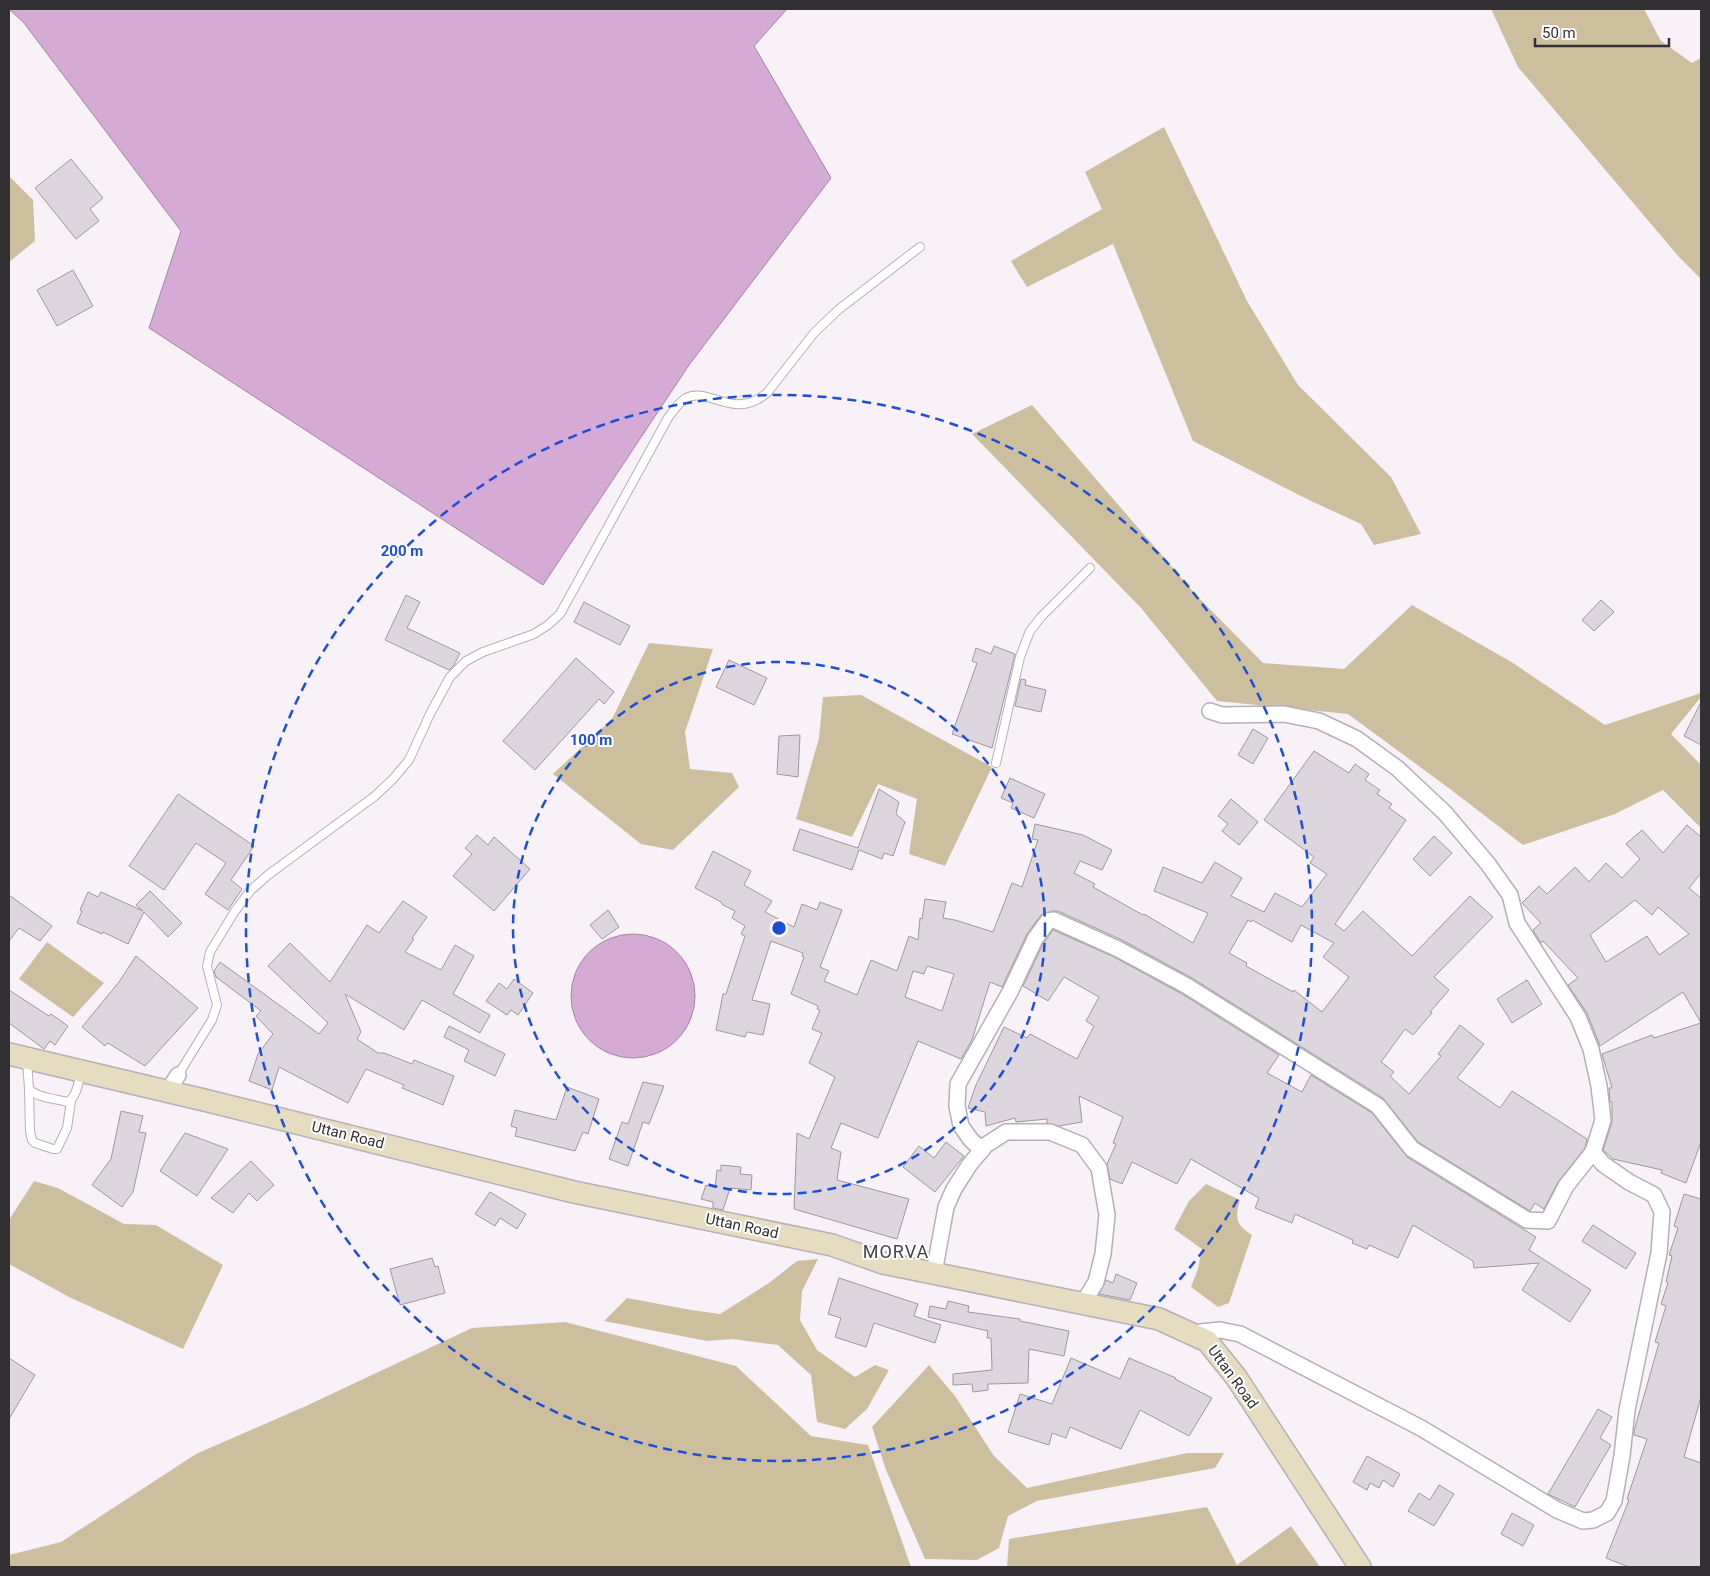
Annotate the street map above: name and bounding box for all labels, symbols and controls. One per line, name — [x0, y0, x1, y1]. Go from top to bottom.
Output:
scale bar — [1535, 15, 1669, 47]
text: 50 m — [1542, 24, 1576, 42]
text: 200 m — [381, 542, 423, 560]
text: 100 m — [570, 731, 612, 749]
centre of rings — [770, 919, 788, 937]
street label: Uttan Road — [310, 1117, 386, 1153]
street label: Uttan Road — [704, 1209, 780, 1243]
district label: MORVA — [863, 1241, 929, 1262]
street label: Uttan Road — [1204, 1342, 1262, 1412]

